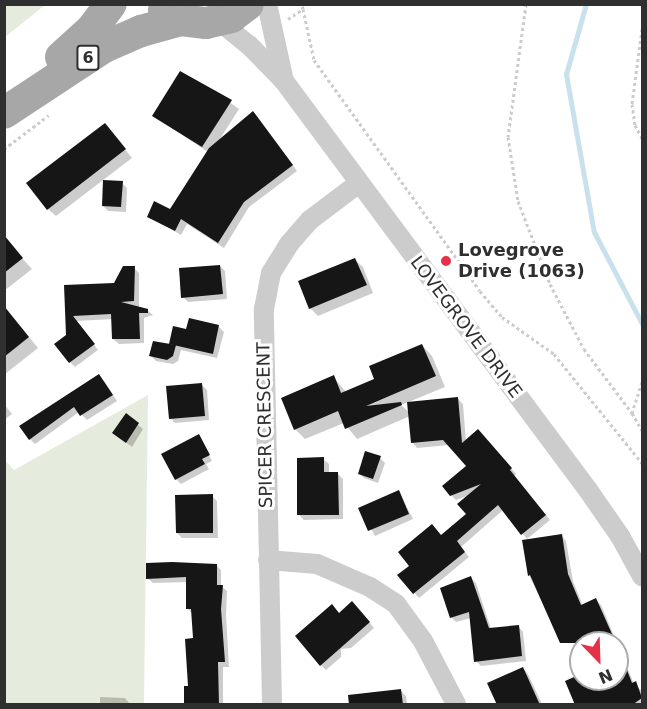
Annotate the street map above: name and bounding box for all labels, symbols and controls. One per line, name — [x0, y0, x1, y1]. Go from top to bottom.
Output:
road number: 6 — [76, 45, 100, 71]
place label: Lovegrove Drive (1063) — [458, 240, 585, 282]
street label: LOVEGROVE DRIVE — [406, 252, 526, 402]
marker: Lovegrove Drive (1063) — [439, 254, 453, 268]
street label: SPICER CRESCENT — [253, 342, 277, 508]
north arrow — [569, 631, 629, 691]
text: N — [596, 665, 615, 688]

